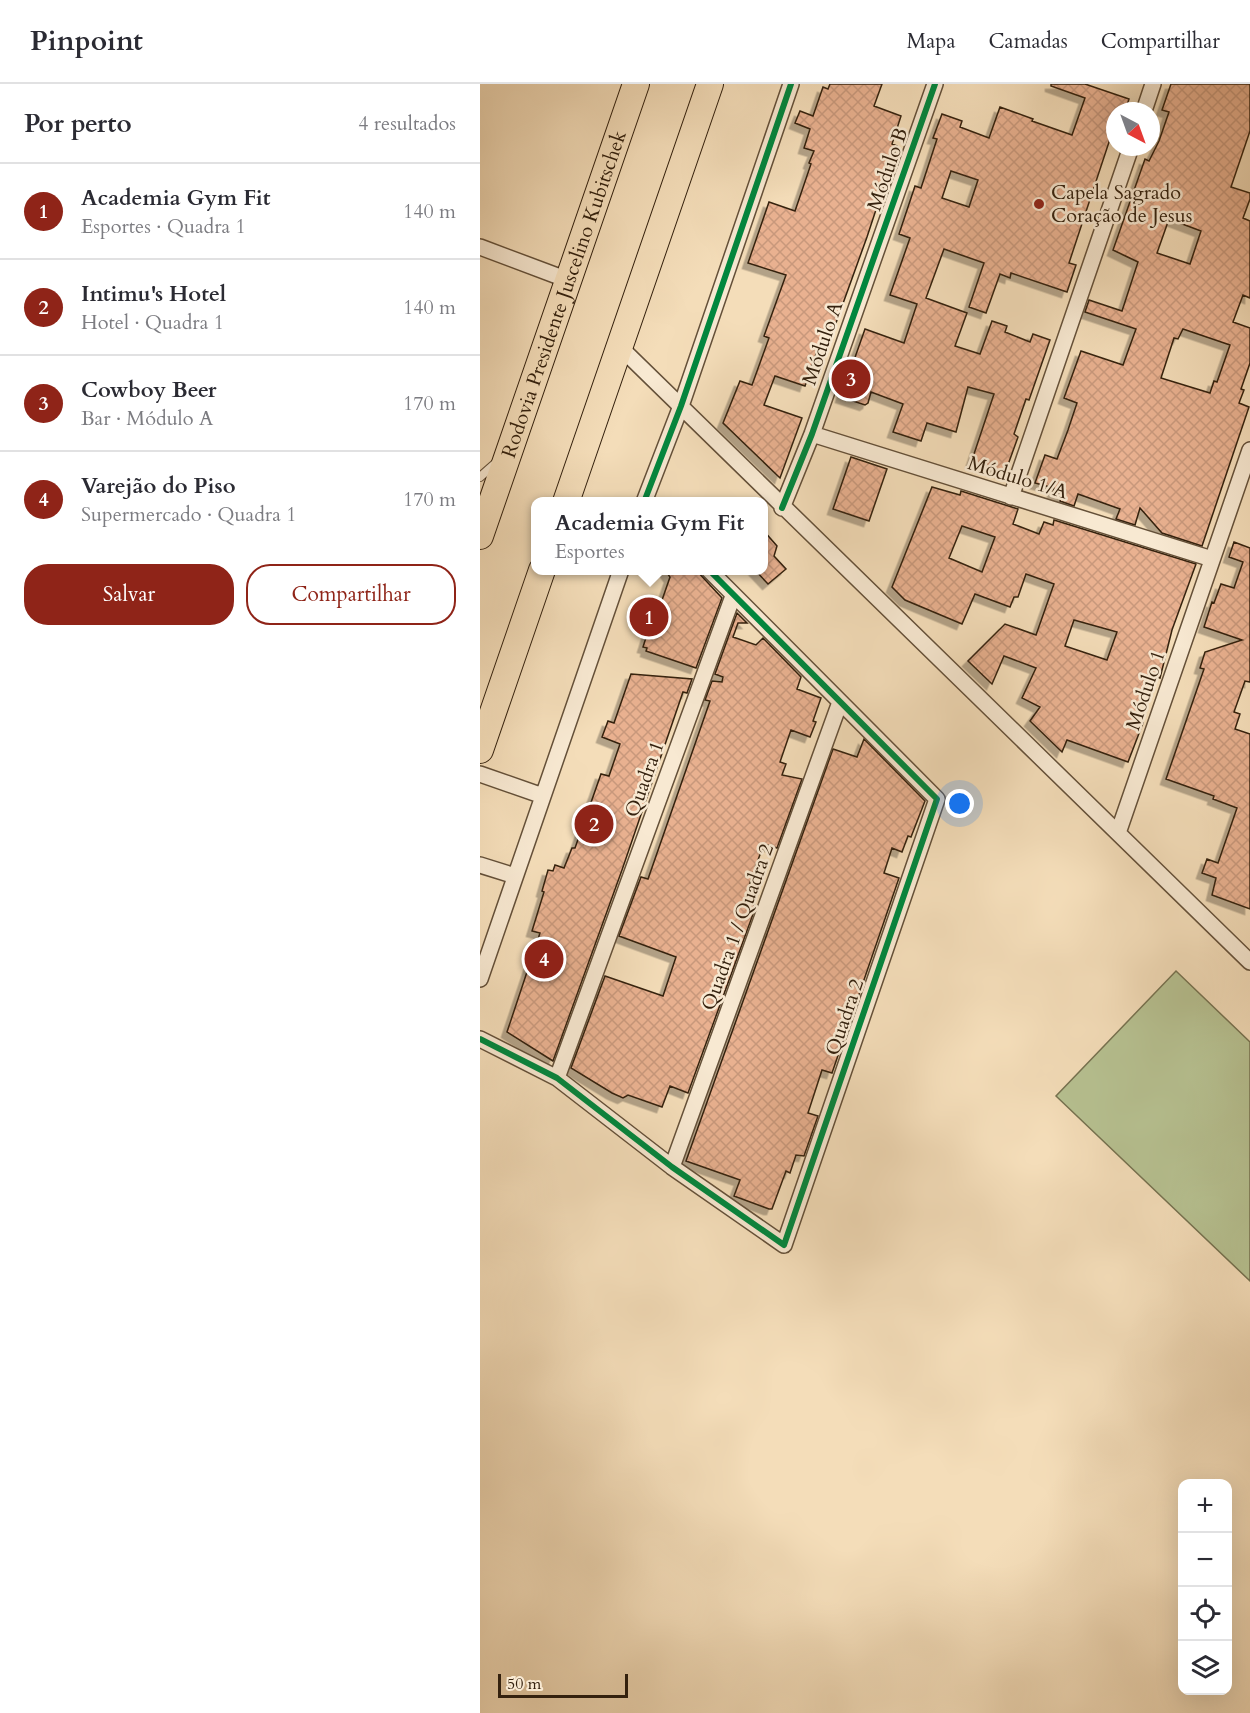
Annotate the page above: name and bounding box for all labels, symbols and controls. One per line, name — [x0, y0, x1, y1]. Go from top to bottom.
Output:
text: Pinpoint — [30, 22, 143, 60]
text: Mapa — [906, 27, 956, 56]
text: Camadas — [989, 27, 1068, 56]
text: Compartilhar — [1101, 27, 1220, 56]
north arrow — [1106, 102, 1160, 156]
text: Por perto — [24, 106, 132, 141]
text: 4 resultados — [358, 110, 456, 137]
street label: Módulo B — [861, 124, 914, 214]
street label: Rodovia Presidente Juscelino Kubitschek — [495, 127, 633, 461]
place label: Capela Sagrado Coração de Jesus — [1051, 179, 1192, 229]
text: Academia Gym Fit — [81, 183, 270, 213]
marker: Capela Sagrado Coração de Jesus — [1032, 197, 1046, 211]
text: 1 — [38, 198, 49, 225]
text: 140 m — [403, 198, 456, 225]
text: Esportes · Quadra 1 — [81, 213, 246, 240]
text: Intimu's Hotel — [81, 279, 226, 309]
text: 2 — [38, 294, 49, 321]
text: 140 m — [403, 294, 456, 321]
street label: Módulo A — [796, 297, 850, 389]
text: Hotel · Quadra 1 — [81, 309, 224, 336]
pin: 3 — [832, 356, 871, 402]
text: Cowboy Beer — [81, 375, 217, 405]
text: 3 — [38, 390, 49, 417]
text: 170 m — [403, 390, 456, 417]
text: Bar · Módulo A — [81, 405, 213, 432]
street label: Módulo 1/A — [964, 449, 1072, 506]
text: Varejão do Piso — [81, 471, 236, 501]
text: 4 — [38, 486, 49, 513]
text: 170 m — [403, 486, 456, 513]
popup — [531, 497, 768, 575]
text: Supermercado · Quadra 1 — [81, 501, 296, 528]
text: Academia Gym Fit — [555, 508, 744, 538]
text: Esportes — [555, 538, 625, 565]
button: Salvar — [24, 564, 234, 625]
button: Compartilhar — [246, 564, 456, 625]
pin: 1 — [630, 594, 668, 640]
street label: Módulo 1 — [1119, 647, 1172, 734]
street label: Quadra 1 — [618, 737, 671, 821]
your location — [945, 789, 974, 818]
pin: 2 — [574, 802, 614, 846]
street label: Quadra 1 / Quadra 2 — [695, 840, 780, 1014]
pin: 4 — [524, 936, 564, 982]
street label: Quadra 2 — [819, 975, 870, 1059]
map controls — [1178, 1479, 1232, 1695]
button: + — [1178, 1479, 1232, 1533]
button: − — [1178, 1533, 1232, 1587]
button: locate — [1178, 1587, 1232, 1641]
button: layers — [1178, 1641, 1232, 1695]
scale bar — [498, 1671, 628, 1698]
text: 50 m — [507, 1673, 541, 1695]

